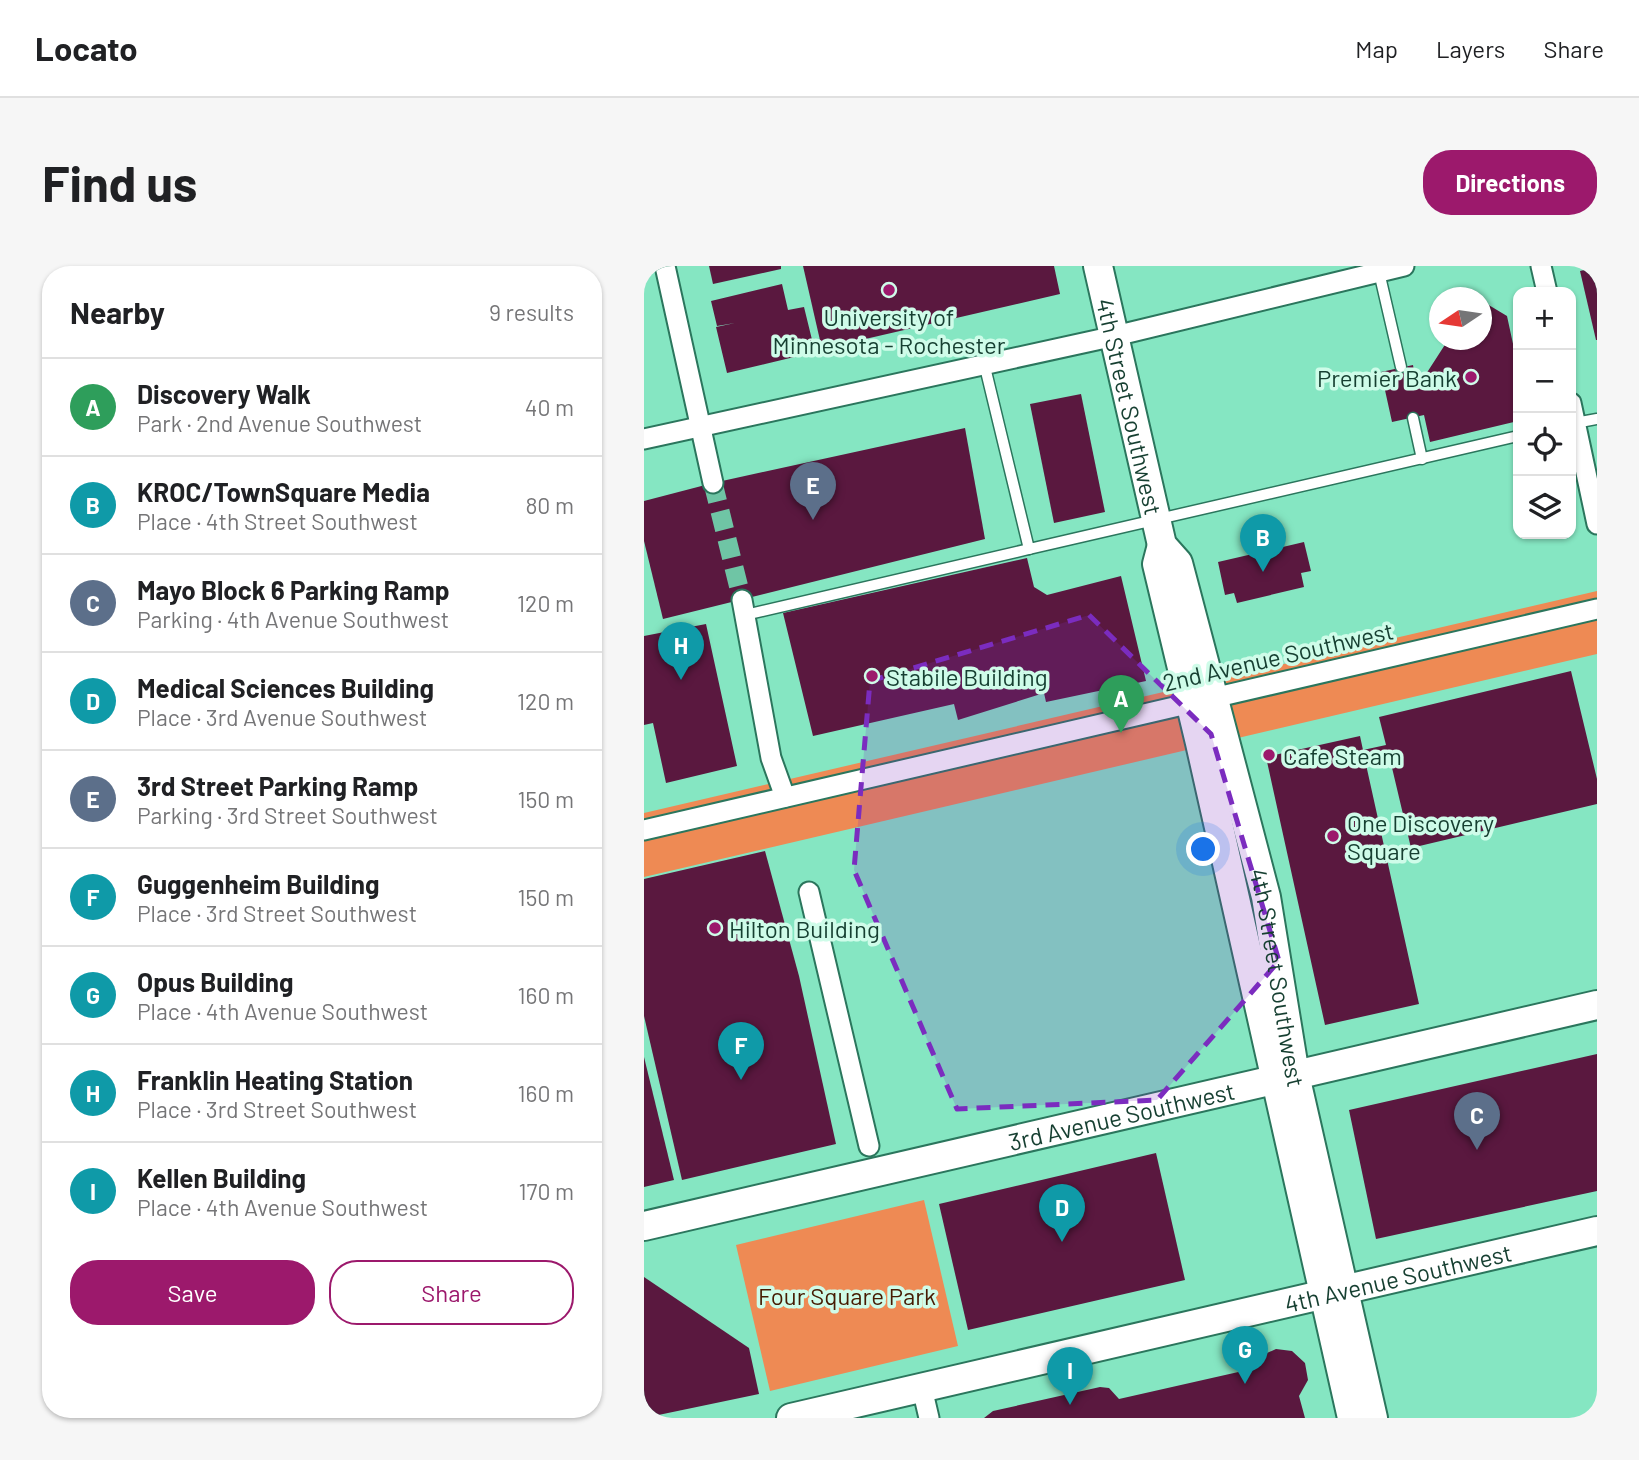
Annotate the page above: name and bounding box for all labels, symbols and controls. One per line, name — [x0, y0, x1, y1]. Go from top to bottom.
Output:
text: Locato — [35, 28, 138, 68]
text: Map — [1355, 34, 1398, 63]
text: Layers — [1436, 34, 1505, 63]
text: Share — [1543, 34, 1604, 63]
button: Directions — [1423, 150, 1597, 215]
text: Find us — [42, 153, 197, 212]
marker: University of Minnesota - Rochester — [881, 282, 897, 298]
north arrow — [1429, 287, 1492, 350]
map controls — [1513, 287, 1576, 539]
button: + — [1513, 287, 1576, 350]
text: Nearby — [70, 294, 165, 330]
street label: 4th Street Southwest — [1091, 295, 1169, 517]
text: 9 results — [489, 298, 574, 326]
place label: University of Minnesota - Rochester — [772, 302, 1006, 359]
button: − — [1513, 350, 1576, 413]
place label: Premier Bank — [1317, 363, 1457, 392]
marker: Premier Bank — [1463, 369, 1479, 385]
text: Discovery Walk — [137, 378, 311, 409]
text: A — [85, 393, 101, 421]
text: 40 m — [525, 393, 574, 421]
text: Park · 2nd Avenue Southwest — [137, 409, 422, 437]
button: locate — [1513, 413, 1576, 476]
pin: E — [790, 462, 836, 520]
text: KROC/TownSquare Media — [137, 476, 430, 507]
button: layers — [1513, 476, 1576, 539]
text: B — [86, 491, 100, 519]
text: 80 m — [525, 491, 574, 519]
text: Place · 4th Street Southwest — [137, 507, 418, 535]
pin: B — [1240, 514, 1286, 572]
text: Mayo Block 6 Parking Ramp — [137, 574, 450, 605]
text: C — [86, 589, 100, 617]
text: 120 m — [517, 589, 574, 617]
text: Parking · 4th Avenue Southwest — [137, 605, 449, 633]
street label: 2nd Avenue Southwest — [1160, 615, 1396, 697]
pin: H — [658, 622, 704, 680]
place label: Stabile Building — [886, 662, 1048, 691]
marker: Stabile Building — [864, 668, 880, 684]
text: Medical Sciences Building — [137, 672, 434, 703]
pin: A — [1098, 675, 1144, 733]
text: D — [86, 687, 100, 715]
text: 120 m — [517, 687, 574, 715]
text: Place · 3rd Avenue Southwest — [137, 703, 427, 731]
place label: Cafe Steam — [1283, 741, 1402, 770]
marker: Cafe Steam — [1261, 747, 1277, 763]
text: 3rd Street Parking Ramp — [137, 770, 418, 801]
text: E — [86, 785, 100, 813]
text: 150 m — [518, 785, 574, 813]
text: Parking · 3rd Street Southwest — [137, 801, 438, 829]
place label: One Discovery Square — [1347, 808, 1494, 865]
marker: One Discovery Square — [1325, 828, 1341, 844]
your location — [1186, 832, 1220, 866]
street label: 4th Street Southwest — [1244, 865, 1312, 1090]
text: Guggenheim Building — [137, 868, 379, 899]
text: F — [87, 883, 99, 911]
text: 150 m — [518, 883, 574, 911]
text: Place · 3rd Street Southwest — [137, 899, 417, 927]
place label: Hilton Building — [729, 914, 880, 943]
marker: Hilton Building — [707, 920, 723, 936]
text: Opus Building — [137, 966, 293, 997]
text: G — [86, 981, 100, 1009]
text: 160 m — [517, 981, 574, 1009]
text: Place · 4th Avenue Southwest — [137, 997, 428, 1025]
pin: F — [718, 1022, 764, 1080]
text: Franklin Heating Station — [137, 1064, 413, 1095]
street label: 3rd Avenue Southwest — [1005, 1075, 1237, 1156]
text: H — [86, 1079, 100, 1107]
text: 160 m — [517, 1079, 574, 1107]
pin: C — [1454, 1092, 1500, 1150]
text: Place · 3rd Street Southwest — [137, 1095, 417, 1123]
text: Kellen Building — [137, 1162, 306, 1193]
text: I — [90, 1177, 96, 1205]
text: 170 m — [518, 1177, 574, 1205]
pin: D — [1039, 1184, 1085, 1242]
text: Place · 4th Avenue Southwest — [137, 1193, 428, 1221]
street label: 4th Avenue Southwest — [1282, 1237, 1514, 1318]
button: Save — [70, 1260, 315, 1325]
button: Share — [329, 1260, 574, 1325]
park label: Four Square Park — [758, 1281, 936, 1310]
pin: G — [1222, 1326, 1268, 1384]
pin: I — [1047, 1347, 1093, 1405]

